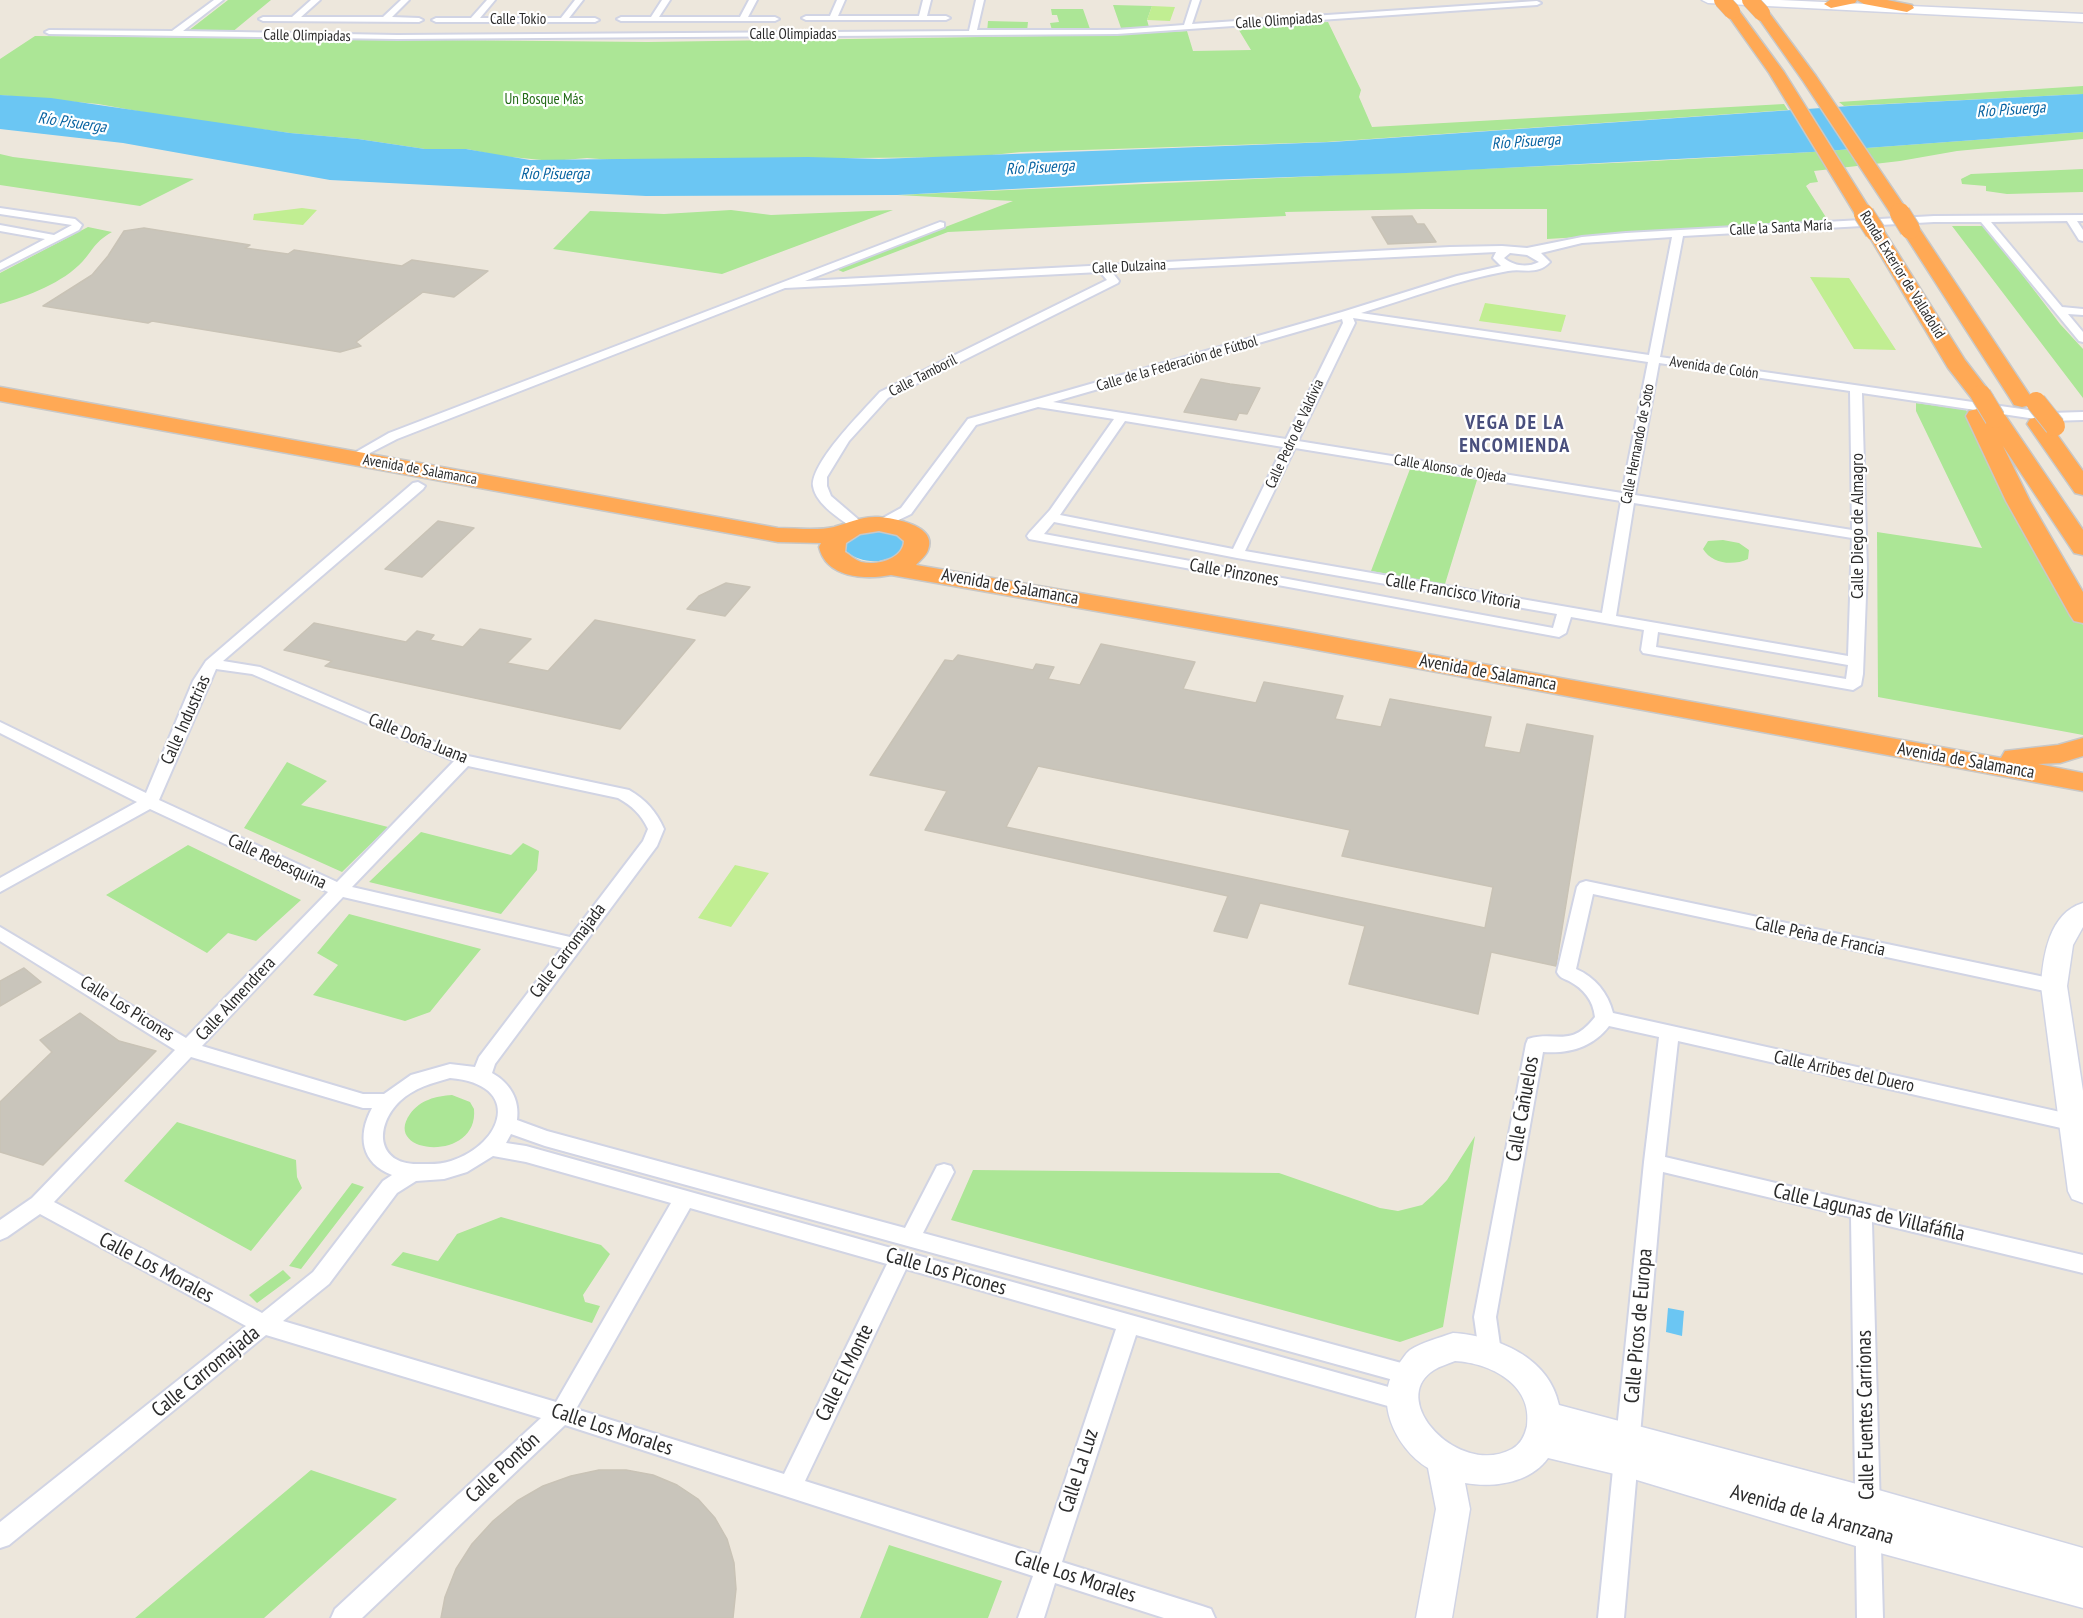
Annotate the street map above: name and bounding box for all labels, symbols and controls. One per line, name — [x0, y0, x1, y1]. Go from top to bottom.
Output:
street label: Calle Olimpiadas — [1235, 9, 1323, 33]
street label: Calle Tokio — [490, 11, 546, 29]
street label: Calle Olimpiadas — [263, 26, 351, 46]
street label: Calle Olimpiadas — [749, 26, 837, 44]
park label: Un Bosque Más — [504, 91, 584, 109]
water label: Río Pisuerga — [1976, 98, 2046, 122]
water label: Río Pisuerga — [37, 109, 107, 137]
water label: Río Pisuerga — [1491, 130, 1561, 154]
water label: Río Pisuerga — [1005, 157, 1075, 179]
water label: Río Pisuerga — [521, 164, 589, 184]
street label: Ronda Exterior de Valladolid — [1855, 208, 1949, 342]
street label: Calle la Santa María — [1729, 216, 1833, 240]
street label: Calle Dulzaina — [1091, 256, 1167, 278]
street label: Calle de la Federación de Fútbol — [1094, 332, 1260, 396]
street label: Calle Tamboril — [886, 351, 960, 401]
street label: Avenida de Colón — [1668, 353, 1760, 383]
street label: Calle Pedro de Valdivia — [1262, 377, 1328, 491]
street label: Calle Hernando de Soto — [1618, 382, 1658, 506]
district label: VEGA DE LA ENCOMIENDA — [1459, 411, 1571, 458]
street label: Avenida de Salamanca — [361, 451, 479, 489]
street label: Calle Alonso de Ojeda — [1393, 451, 1507, 487]
street label: Calle Diego de Almagro — [1847, 453, 1869, 599]
street label: Calle Pinzones — [1188, 555, 1280, 591]
street label: Avenida de Salamanca — [940, 564, 1080, 610]
street label: Calle Francisco Vitoria — [1384, 569, 1522, 615]
street label: Avenida de Salamanca — [1418, 650, 1558, 696]
street label: Calle Industrias — [157, 672, 215, 768]
street label: Calle Doña Juana — [365, 709, 471, 769]
street label: Avenida de Salamanca — [1896, 738, 2036, 784]
street label: Calle Rebesquina — [224, 830, 330, 894]
street label: Calle Carromajada — [525, 900, 611, 1002]
street label: Calle Peña de Francia — [1753, 913, 1887, 961]
street label: Calle Almendrera — [192, 953, 280, 1045]
street label: Calle Los Picones — [76, 972, 178, 1046]
street label: Calle Arribes del Duero — [1772, 1047, 1916, 1097]
street label: Calle Cañuelos — [1501, 1054, 1545, 1164]
street label: Calle Lagunas de Villafáfila — [1771, 1179, 1967, 1247]
street label: Calle Los Morales — [94, 1227, 218, 1309]
street label: Calle Los Picones — [883, 1243, 1009, 1301]
street label: Calle Picos de Europa — [1620, 1248, 1658, 1404]
street label: Calle El Monte — [811, 1320, 879, 1426]
street label: Calle Carromajada — [147, 1321, 265, 1423]
street label: Calle Fuentes Carrionas — [1852, 1330, 1880, 1500]
street label: Calle Los Morales — [548, 1398, 676, 1462]
street label: Calle La Luz — [1054, 1426, 1104, 1516]
street label: Calle Pontón — [461, 1428, 545, 1508]
street label: Avenida de la Aranzana — [1727, 1480, 1897, 1550]
street label: Calle Los Morales — [1011, 1545, 1139, 1609]

